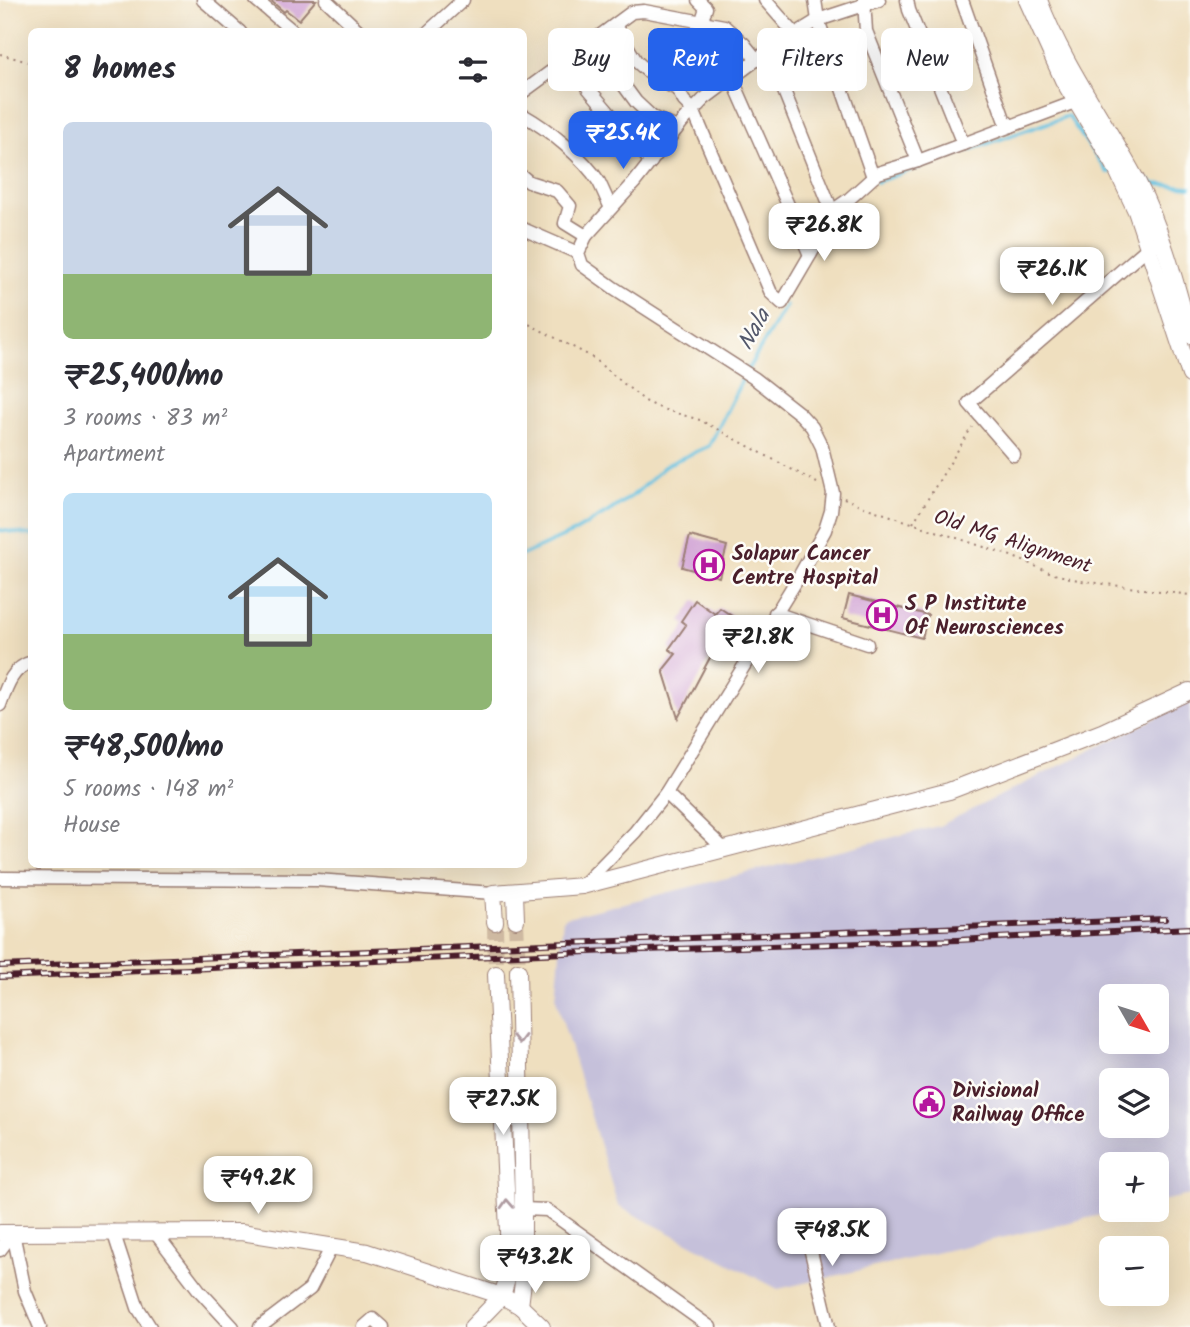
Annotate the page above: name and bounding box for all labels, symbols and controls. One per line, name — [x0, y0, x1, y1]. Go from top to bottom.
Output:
chip: Buy — [548, 28, 634, 91]
chip: Rent — [648, 28, 743, 91]
chip: Filters — [757, 28, 867, 91]
chip: New — [881, 28, 973, 91]
text: 8 homes — [63, 46, 176, 94]
icon: filters — [454, 51, 492, 89]
pin: ₹25.4K — [566, 111, 680, 171]
text: ₹25.4K — [585, 116, 661, 152]
icon: home — [215, 168, 341, 294]
pin: ₹26.8K — [767, 204, 881, 263]
text: ₹26.8K — [785, 208, 863, 244]
pin: ₹26.1K — [995, 247, 1109, 307]
text: ₹26.1K — [1016, 252, 1088, 288]
water label: Nala — [729, 301, 782, 357]
text: ₹25,400/mo — [63, 353, 223, 401]
text: 3 rooms · 83 m² — [63, 401, 227, 437]
text: Apartment — [63, 437, 165, 473]
street label: Old MG Alignment — [929, 501, 1097, 584]
place label: Solapur Cancer Centre Hospital — [732, 538, 878, 595]
icon: home — [215, 539, 341, 665]
hospital icon: Solapur Cancer Centre Hospital — [692, 548, 726, 582]
place label: S P Institute Of Neurosciences — [905, 588, 1064, 645]
hospital icon: S P Institute Of Neurosciences — [865, 598, 899, 632]
pin: ₹21.8K — [701, 616, 815, 675]
text: ₹21.8K — [721, 620, 795, 656]
text: ₹48,500/mo — [63, 724, 224, 772]
text: 5 rooms · 148 m² — [63, 772, 233, 808]
text: House — [63, 808, 120, 844]
north arrow — [1099, 984, 1169, 1054]
map controls — [1099, 984, 1169, 1306]
one-way arrow — [511, 1034, 527, 1045]
button: layers — [1099, 1068, 1169, 1138]
place label: Divisional Railway Office — [952, 1075, 1085, 1132]
pin: ₹27.5K — [446, 1078, 560, 1137]
text: ₹27.5K — [465, 1082, 541, 1118]
public building icon: Divisional Railway Office — [912, 1085, 946, 1119]
button: + — [1099, 1152, 1169, 1222]
pin: ₹49.2K — [201, 1156, 315, 1216]
text: ₹49.2K — [220, 1161, 296, 1197]
one-way arrow — [499, 1198, 514, 1209]
pin: ₹48.5K — [775, 1208, 889, 1268]
text: ₹48.5K — [793, 1213, 871, 1249]
pin: ₹43.2K — [478, 1236, 592, 1295]
button: − — [1099, 1236, 1169, 1306]
text: ₹43.2K — [496, 1240, 574, 1276]

